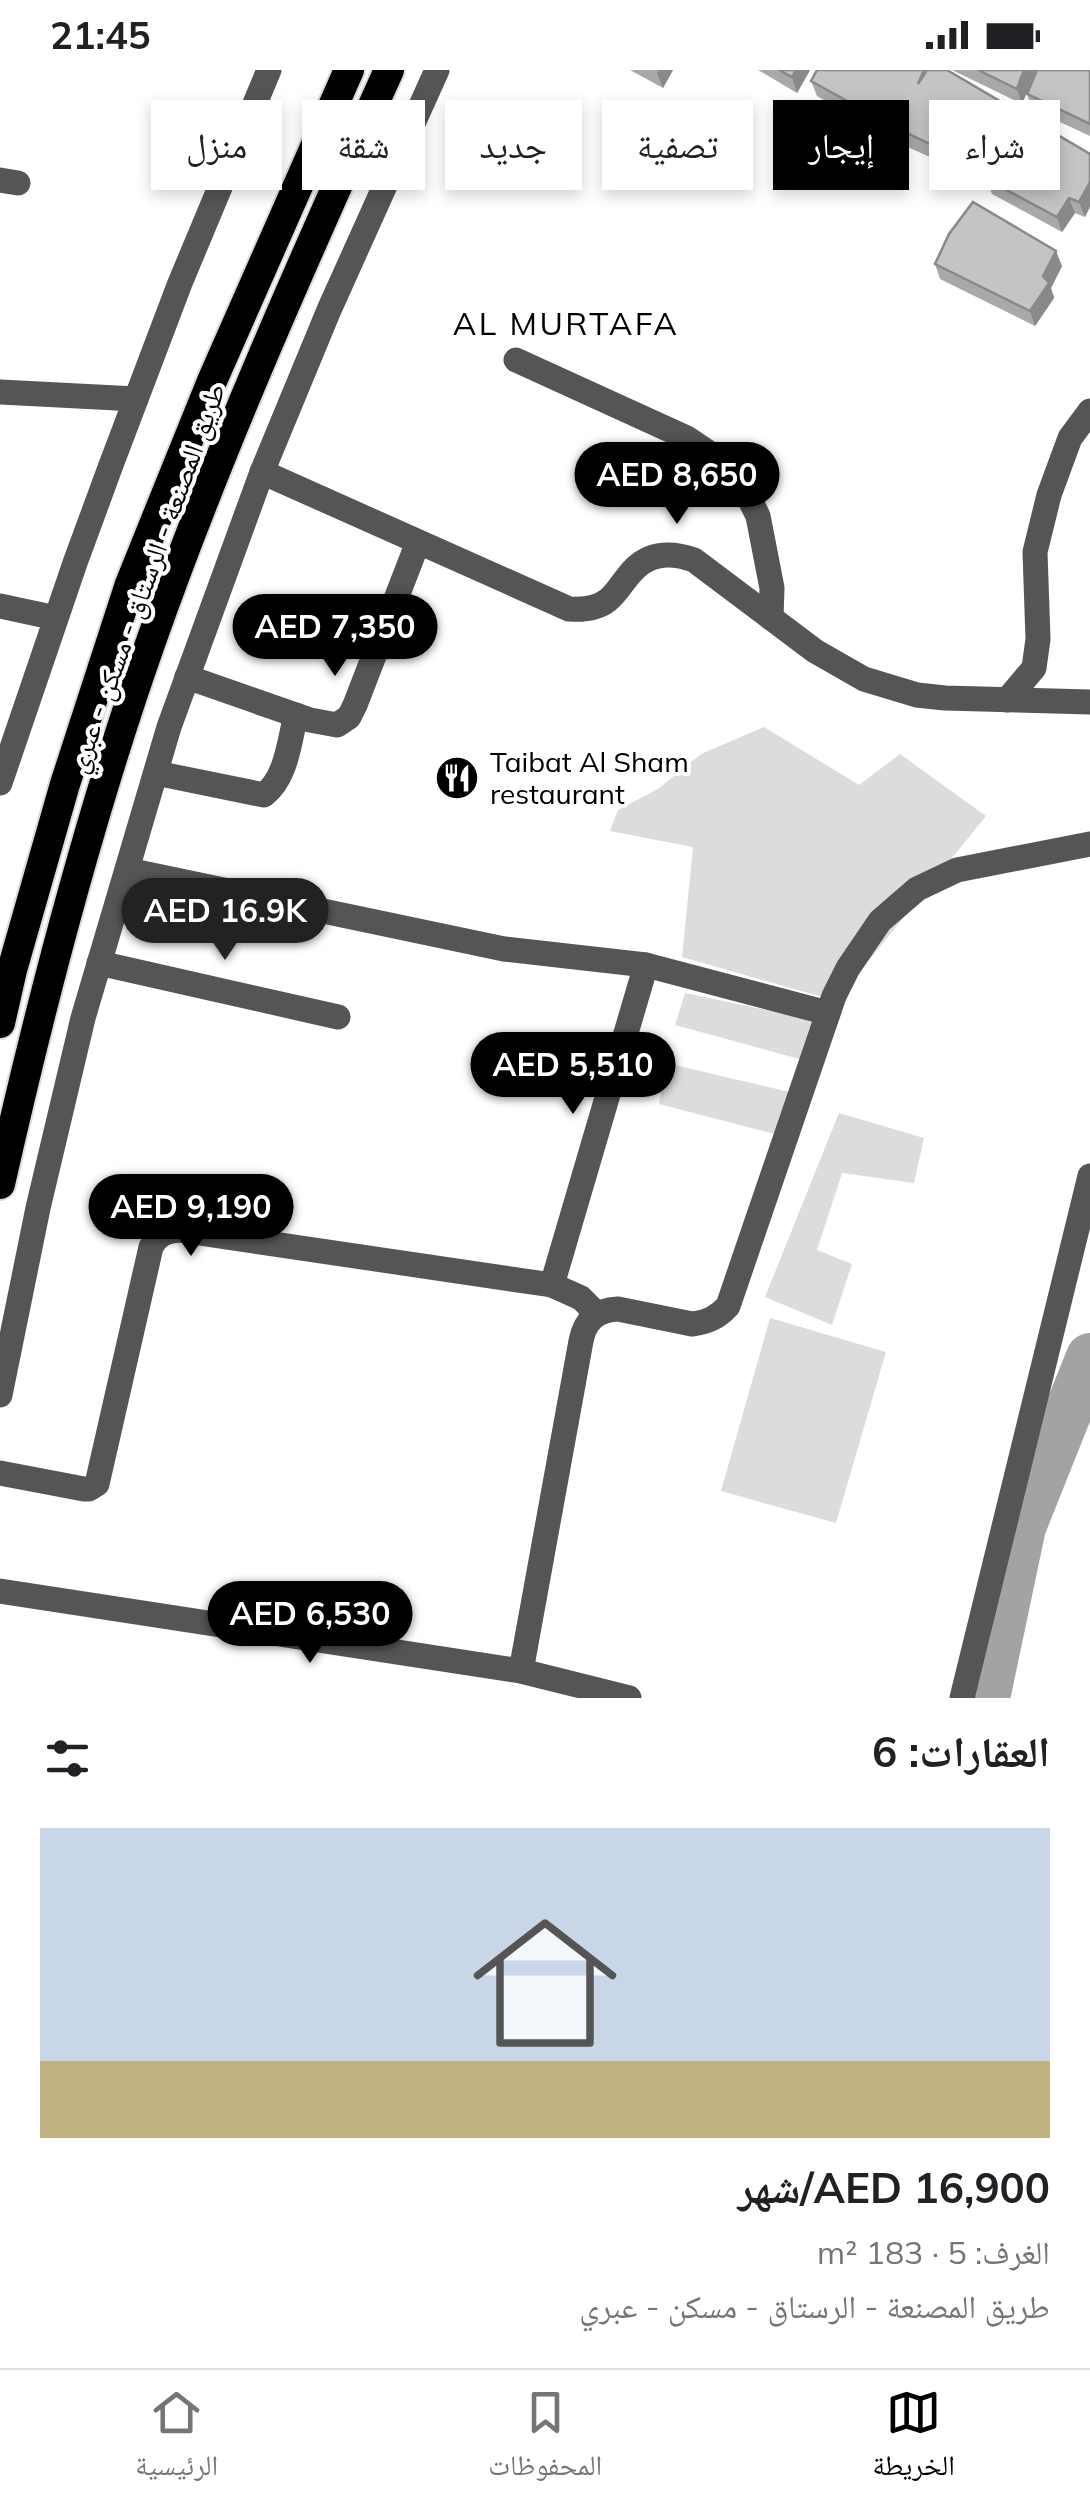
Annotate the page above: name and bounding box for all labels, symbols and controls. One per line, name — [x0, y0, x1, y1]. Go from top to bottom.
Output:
text: 21:45 — [50, 11, 151, 59]
chip: منزل — [151, 100, 282, 190]
chip: شقة — [302, 100, 425, 190]
chip: جديد — [445, 100, 582, 190]
chip: تصفية — [602, 100, 753, 190]
chip: إيجار — [773, 100, 909, 190]
chip: شراء — [929, 100, 1060, 190]
district label: AL MURTAFA — [453, 303, 679, 343]
street label: طريق المصنعة - الرستاق - مسكن - عبري — [59, 378, 238, 779]
pin: AED 8,650 — [563, 442, 791, 527]
text: AED 8,650 — [597, 454, 757, 494]
pin: AED 7,350 — [221, 594, 449, 679]
text: AED 7,350 — [255, 606, 415, 646]
place label: Taibat Al Sham restaurant — [490, 744, 689, 811]
restaurant icon: Taibat Al Sham restaurant — [434, 755, 480, 801]
pin: AED 16.9K — [111, 878, 339, 963]
text: AED 16.9K — [143, 890, 307, 930]
pin: AED 5,510 — [459, 1032, 687, 1117]
text: AED 5,510 — [493, 1044, 653, 1084]
pin: AED 9,190 — [77, 1174, 305, 1259]
text: AED 9,190 — [111, 1186, 271, 1226]
pin: AED 6,530 — [196, 1581, 424, 1666]
text: AED 6,530 — [230, 1593, 390, 1633]
text: العقارات: 6 — [872, 1725, 1050, 1778]
icon: filters — [40, 1731, 95, 1786]
icon: home — [455, 1893, 635, 2073]
text: AED 16,900/شهر — [738, 2161, 1050, 2214]
text: الغرف: 5 · 183 m² — [817, 2232, 1050, 2272]
text: طريق المصنعة - الرستاق - مسكن - عبري — [579, 2286, 1050, 2326]
tab: الرئيسية — [135, 2385, 218, 2493]
tab: المحفوظات — [488, 2385, 602, 2493]
tab: الخريطة — [872, 2385, 955, 2493]

